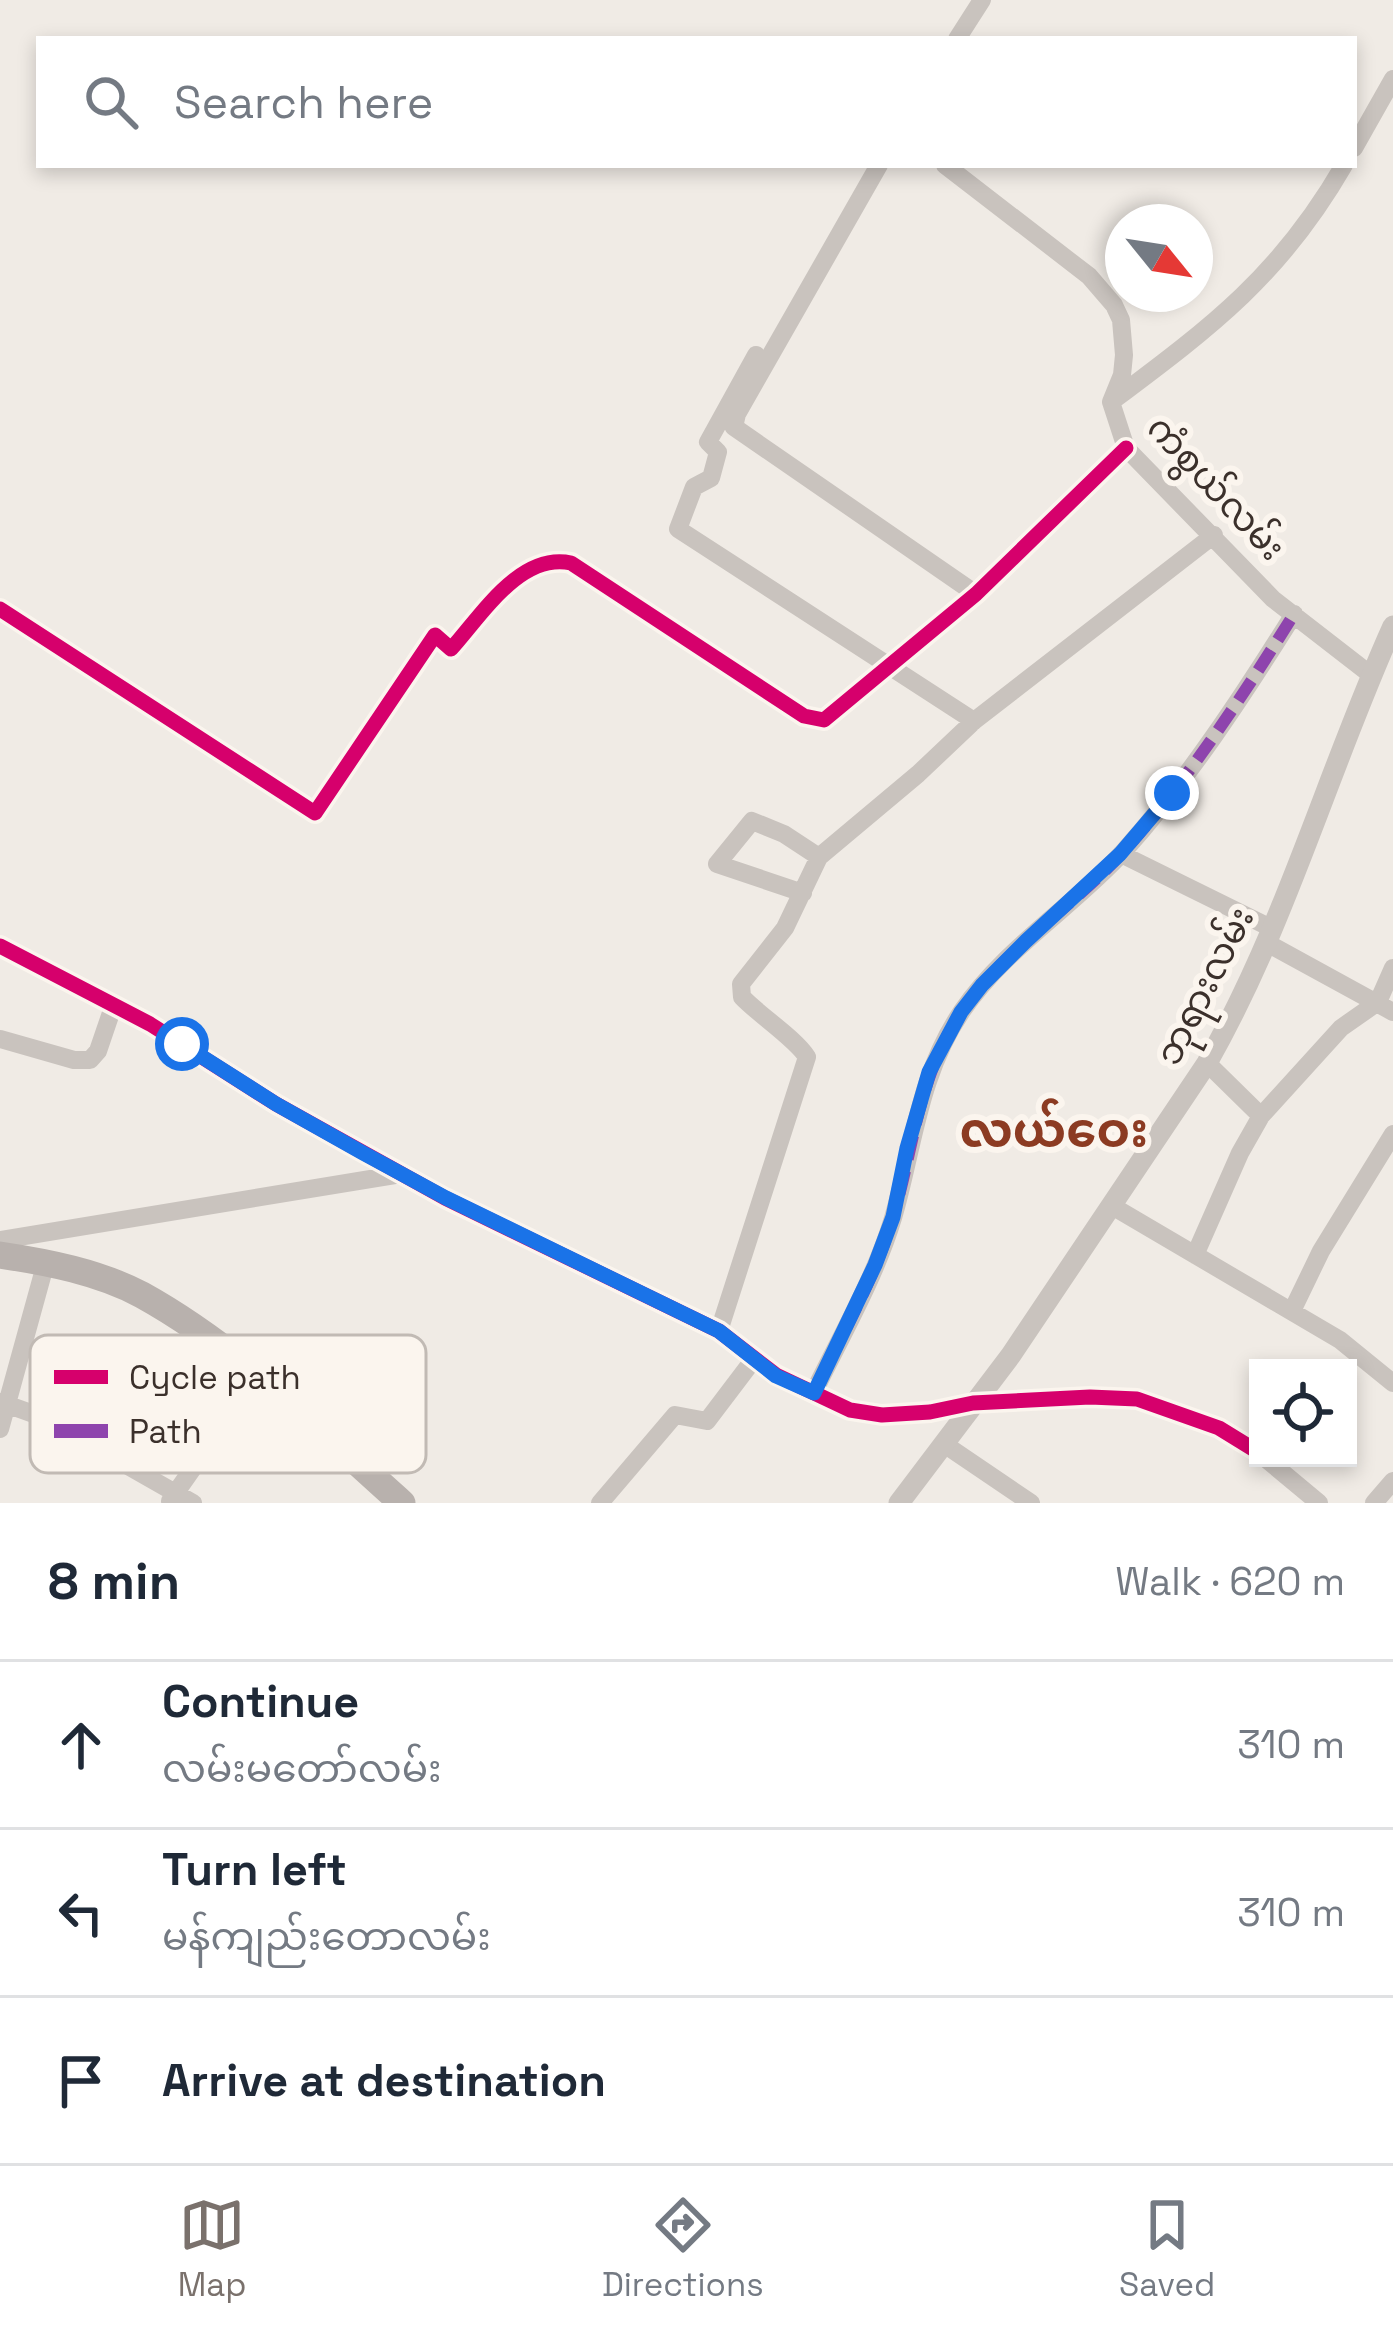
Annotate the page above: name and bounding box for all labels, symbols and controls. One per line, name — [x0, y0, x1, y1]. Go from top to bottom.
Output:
search box — [36, 36, 1357, 168]
icon: search — [78, 69, 144, 135]
text: Search here — [174, 74, 433, 131]
north arrow — [1105, 204, 1213, 312]
street label: ကံစွယ်လမ်း — [1133, 404, 1297, 574]
route end — [1145, 766, 1199, 820]
street label: ဘုရားလမ်း — [1144, 898, 1270, 1076]
route start — [155, 1017, 209, 1071]
district label: လယ်ဝေး — [960, 1098, 1148, 1161]
legend — [30, 1335, 426, 1473]
text: Cycle path — [129, 1357, 301, 1399]
map controls — [1249, 1359, 1357, 1467]
button: locate — [1249, 1359, 1357, 1467]
text: Path — [129, 1411, 202, 1453]
text: 8 min — [48, 1549, 180, 1614]
text: Walk · 620 m — [1115, 1557, 1345, 1606]
text: Continue — [162, 1673, 359, 1730]
icon: ahead — [48, 1712, 114, 1778]
text: 310 m — [1237, 1720, 1345, 1769]
text: လမ်းမတော်လမ်း — [162, 1744, 442, 1793]
text: Turn left — [162, 1841, 347, 1898]
icon: left — [48, 1880, 114, 1946]
text: 310 m — [1237, 1888, 1345, 1937]
text: မန်ကျည်းတောလမ်း — [162, 1912, 491, 1961]
icon: arrive — [48, 2048, 114, 2114]
text: Arrive at destination — [162, 2052, 606, 2109]
tab: Map — [178, 2192, 246, 2306]
tab: Directions — [602, 2192, 764, 2306]
tab: Saved — [1119, 2192, 1215, 2306]

